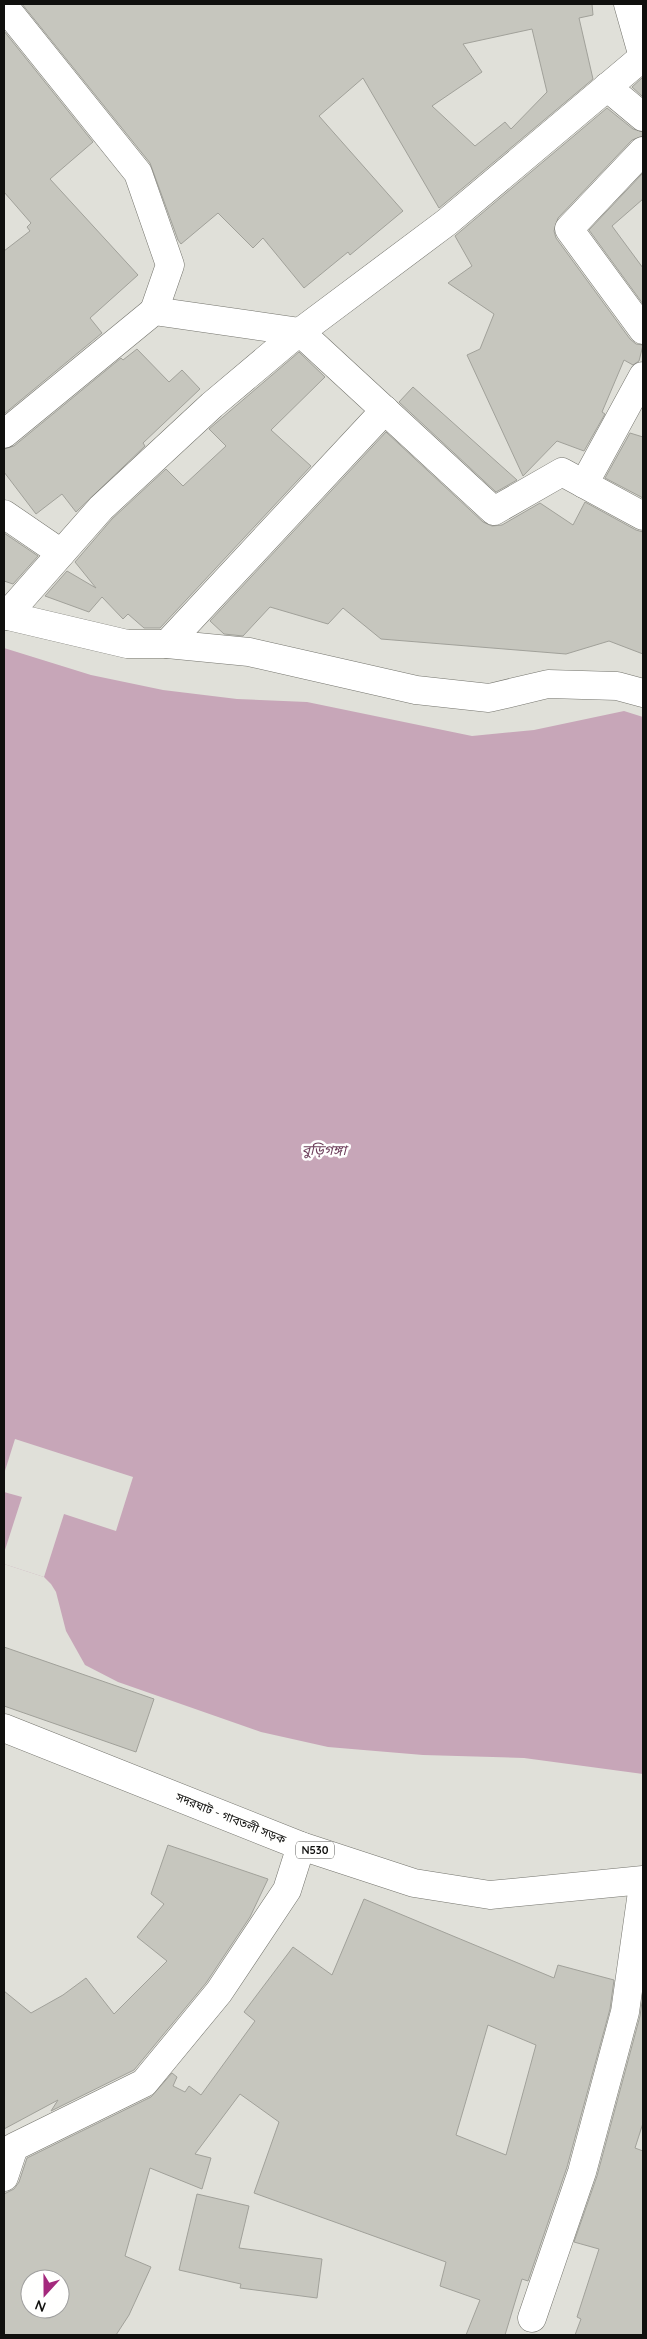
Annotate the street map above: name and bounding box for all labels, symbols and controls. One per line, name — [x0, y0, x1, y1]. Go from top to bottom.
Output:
water label: বুড়িগঙ্গা — [302, 1141, 349, 1159]
street label: সদরঘাট - গাবতলী সড়ক — [173, 1789, 288, 1847]
road number: N530 — [296, 1842, 334, 1858]
north arrow — [20, 2269, 70, 2319]
text: N — [32, 2296, 48, 2316]

